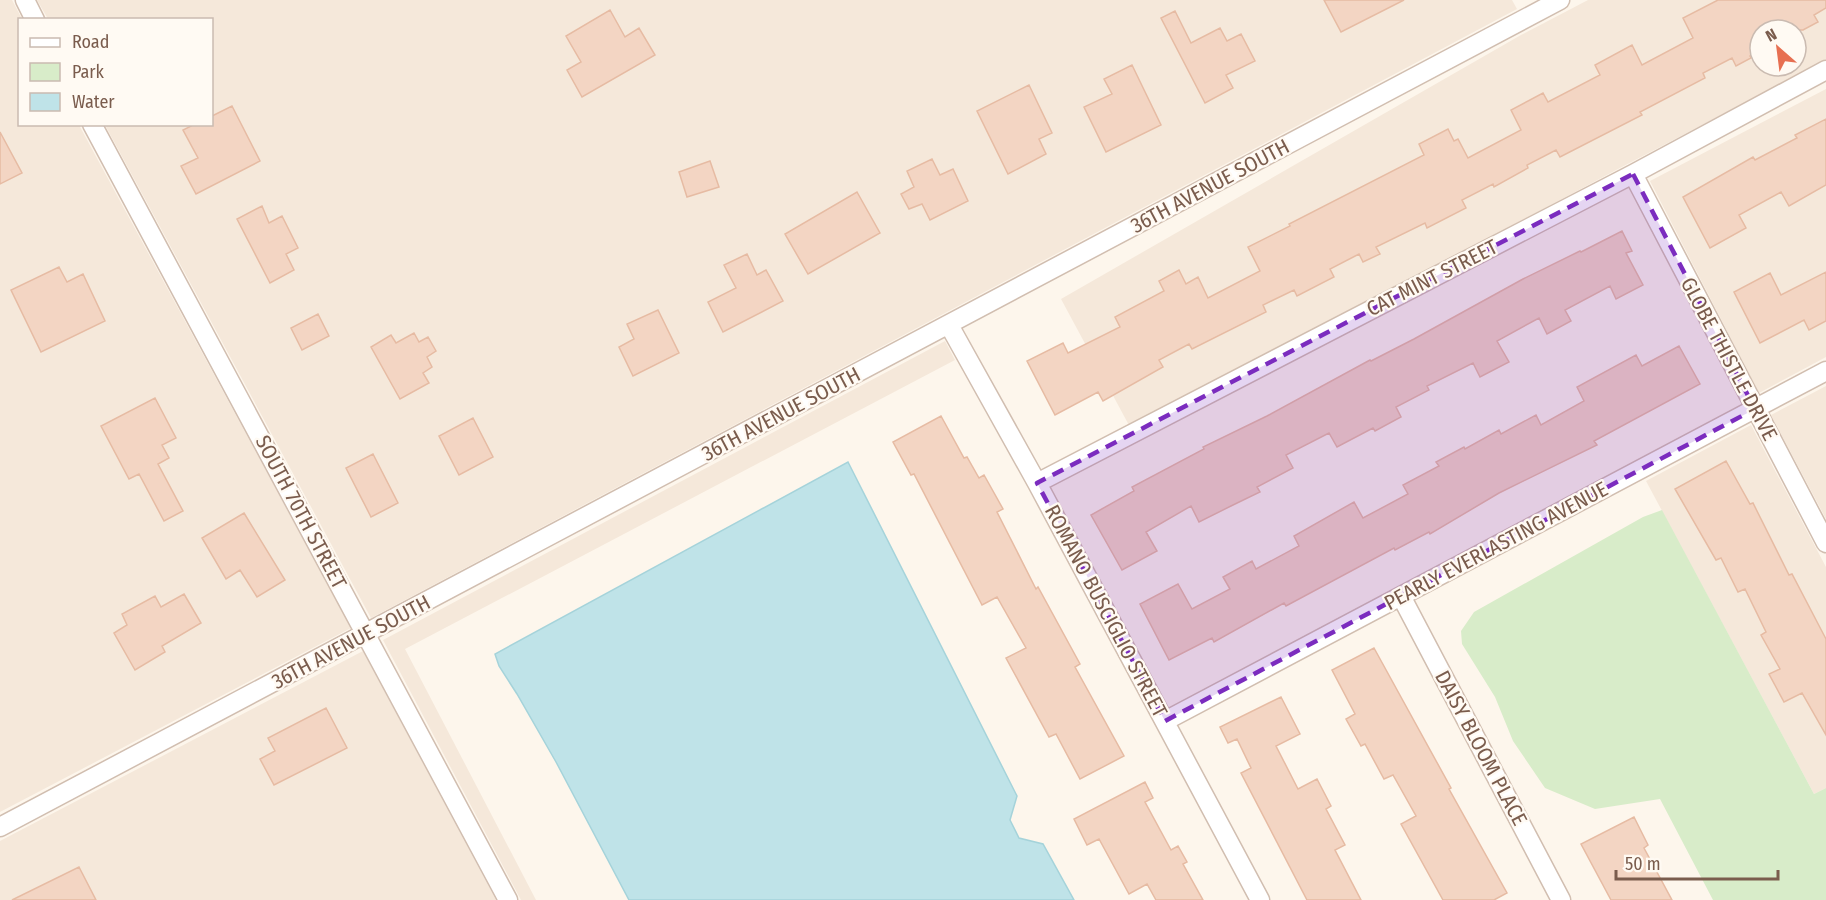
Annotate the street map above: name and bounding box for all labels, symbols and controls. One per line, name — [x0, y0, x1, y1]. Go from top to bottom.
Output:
legend — [18, 18, 213, 126]
north arrow — [1748, 18, 1808, 78]
text: N — [1762, 25, 1780, 46]
text: Road — [72, 31, 109, 53]
text: Park — [72, 61, 105, 83]
text: Water — [72, 91, 115, 113]
street label: 36TH AVENUE SOUTH — [1126, 133, 1294, 239]
street label: CAT MINT STREET — [1362, 234, 1502, 322]
street label: GLOBE THISTLE DRIVE — [1675, 273, 1783, 445]
street label: 36TH AVENUE SOUTH — [697, 361, 865, 467]
street label: SOUTH 70TH STREET — [250, 431, 352, 593]
street label: PEARLY EVERLASTING AVENUE — [1380, 476, 1612, 616]
street label: ROMANO BUSCIGLIO STREET — [1039, 500, 1173, 722]
street label: 36TH AVENUE SOUTH — [267, 589, 435, 695]
street label: DAISY BLOOM PLACE — [1429, 666, 1533, 830]
scale bar — [1616, 843, 1778, 881]
text: 50 m — [1625, 853, 1661, 875]

